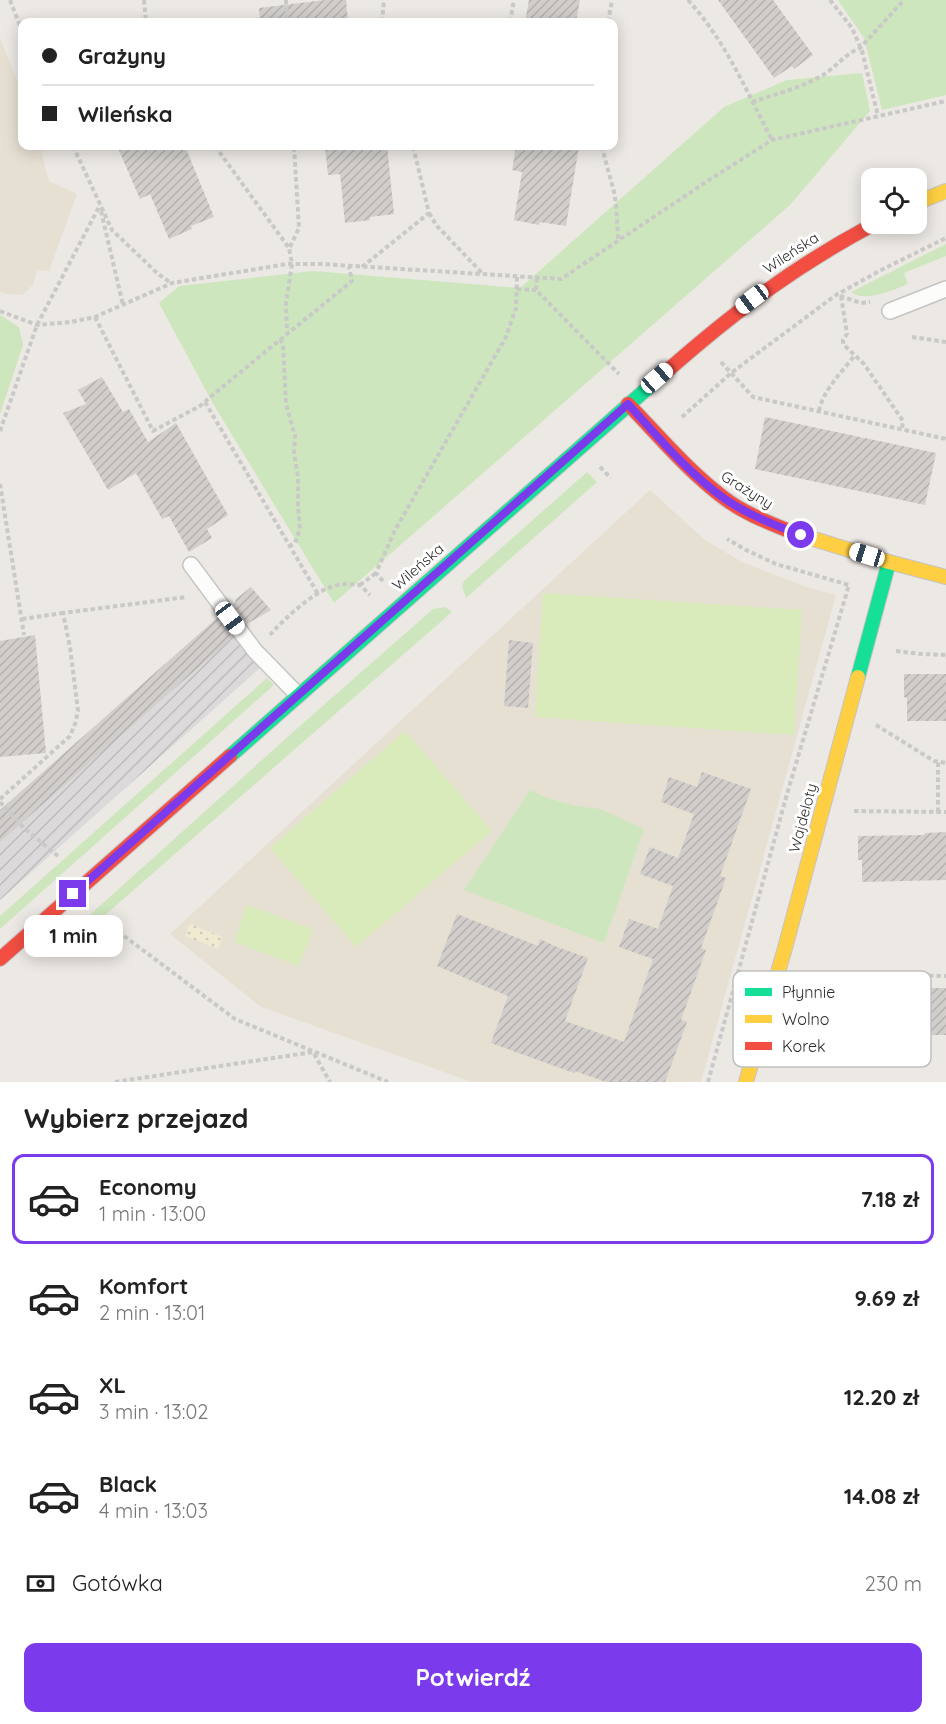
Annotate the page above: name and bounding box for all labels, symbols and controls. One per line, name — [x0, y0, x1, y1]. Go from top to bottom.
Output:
text: Grażyny — [78, 42, 166, 70]
text: Wileńska — [78, 100, 173, 128]
map controls — [861, 168, 927, 234]
button: locate — [861, 168, 927, 234]
street label: Wileńska — [759, 228, 822, 277]
car — [732, 281, 772, 317]
car — [638, 359, 676, 397]
street label: Grażyny — [718, 466, 777, 513]
route start — [787, 521, 814, 548]
street label: Wileńska — [388, 539, 447, 594]
car — [847, 541, 887, 569]
car — [212, 598, 248, 638]
street label: Wajdeloty — [784, 781, 821, 855]
route end — [59, 880, 86, 907]
callout: 1 min — [23, 915, 122, 957]
text: 1 min — [49, 923, 98, 948]
legend — [733, 971, 931, 1067]
text: Płynnie — [782, 982, 835, 1002]
text: Wolno — [782, 1009, 829, 1029]
text: Korek — [782, 1036, 826, 1056]
text: Wybierz przejazd — [24, 1101, 248, 1135]
icon: car — [27, 1172, 81, 1226]
text: Economy — [99, 1173, 197, 1201]
text: 7.18 zł — [861, 1185, 919, 1213]
text: 1 min · 13:00 — [99, 1201, 206, 1226]
icon: car — [27, 1271, 81, 1325]
text: Komfort — [99, 1272, 188, 1300]
text: 9.69 zł — [854, 1284, 919, 1312]
text: 2 min · 13:01 — [99, 1300, 205, 1325]
icon: car — [27, 1370, 81, 1424]
text: XL — [99, 1371, 126, 1399]
text: 12.20 zł — [844, 1383, 919, 1411]
text: 3 min · 13:02 — [99, 1399, 208, 1424]
icon: car — [27, 1469, 81, 1523]
text: Black — [99, 1470, 157, 1498]
text: 14.08 zł — [844, 1482, 919, 1510]
text: 4 min · 13:03 — [99, 1498, 208, 1523]
icon: cash — [24, 1567, 57, 1600]
text: Gotówka — [72, 1569, 163, 1597]
text: 230 m — [865, 1571, 922, 1596]
button: Potwierdź — [24, 1643, 922, 1712]

